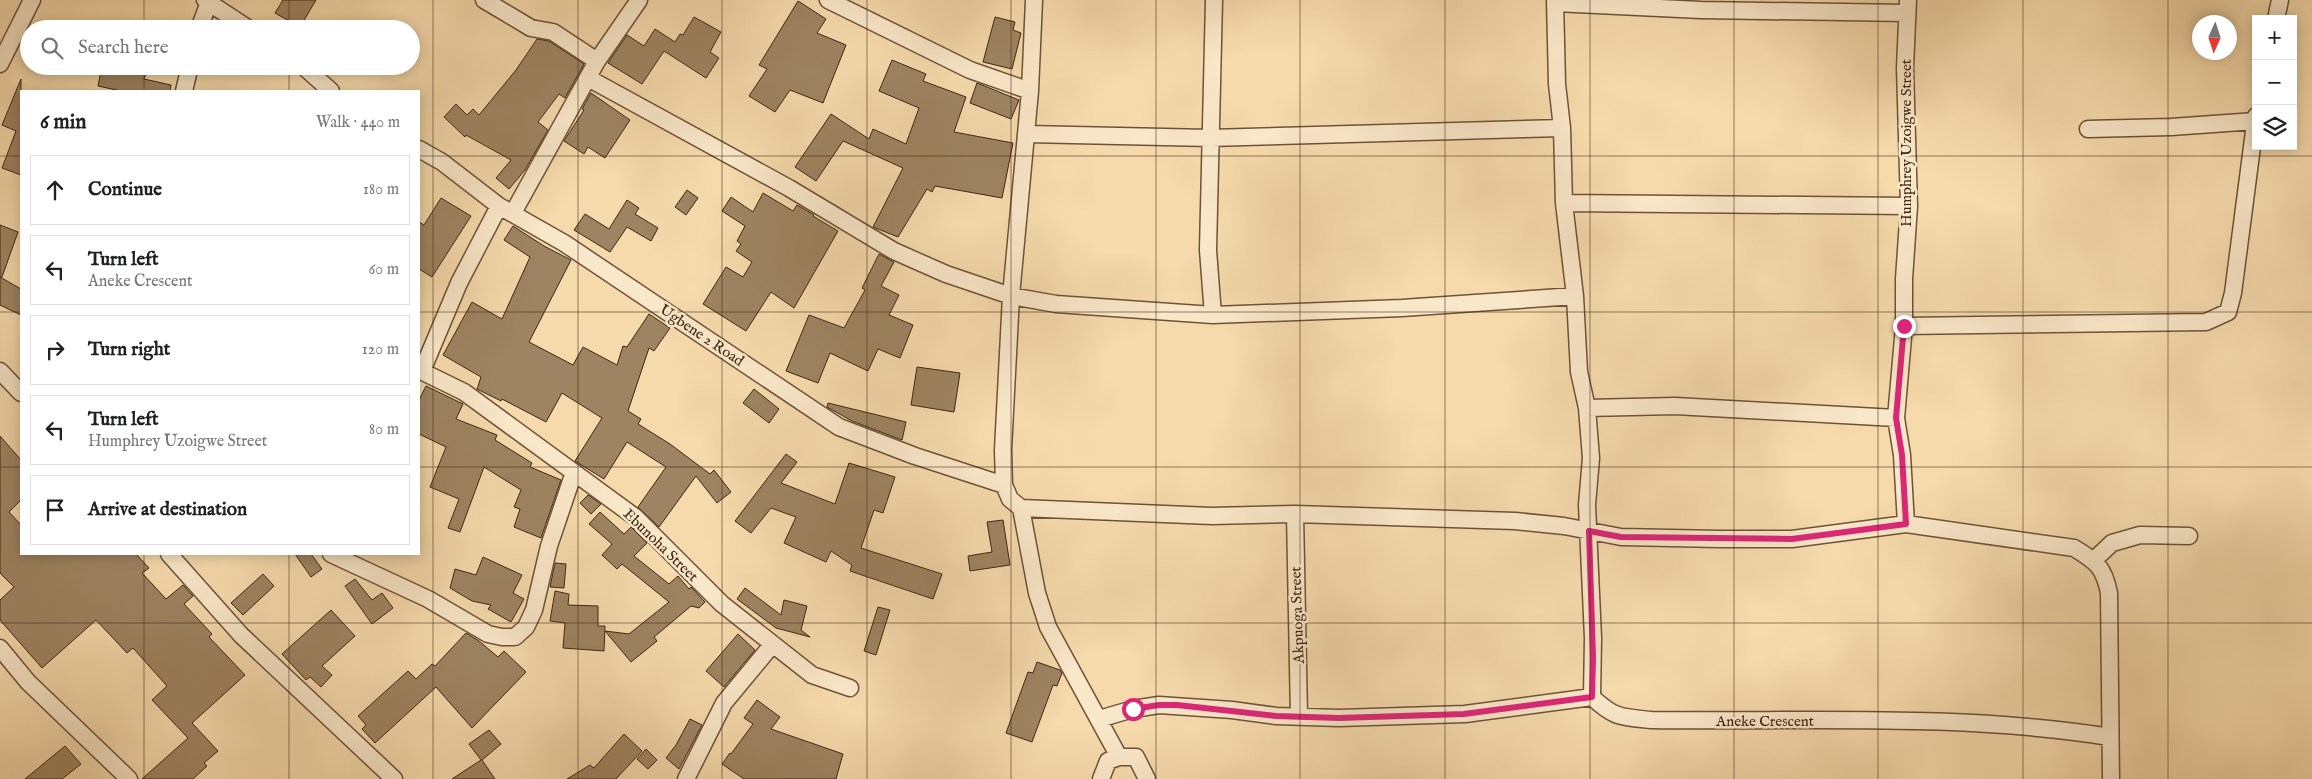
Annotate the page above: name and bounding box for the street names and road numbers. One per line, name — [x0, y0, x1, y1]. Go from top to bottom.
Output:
street label: Humphrey Uzoigwe Street — [1897, 59, 1916, 227]
street label: Ugbene 2 Road — [656, 300, 748, 371]
street label: Ebunoha Street — [619, 505, 702, 586]
street label: Akpuoga Street — [1286, 566, 1309, 665]
street label: Aneke Crescent — [1715, 712, 1814, 731]

